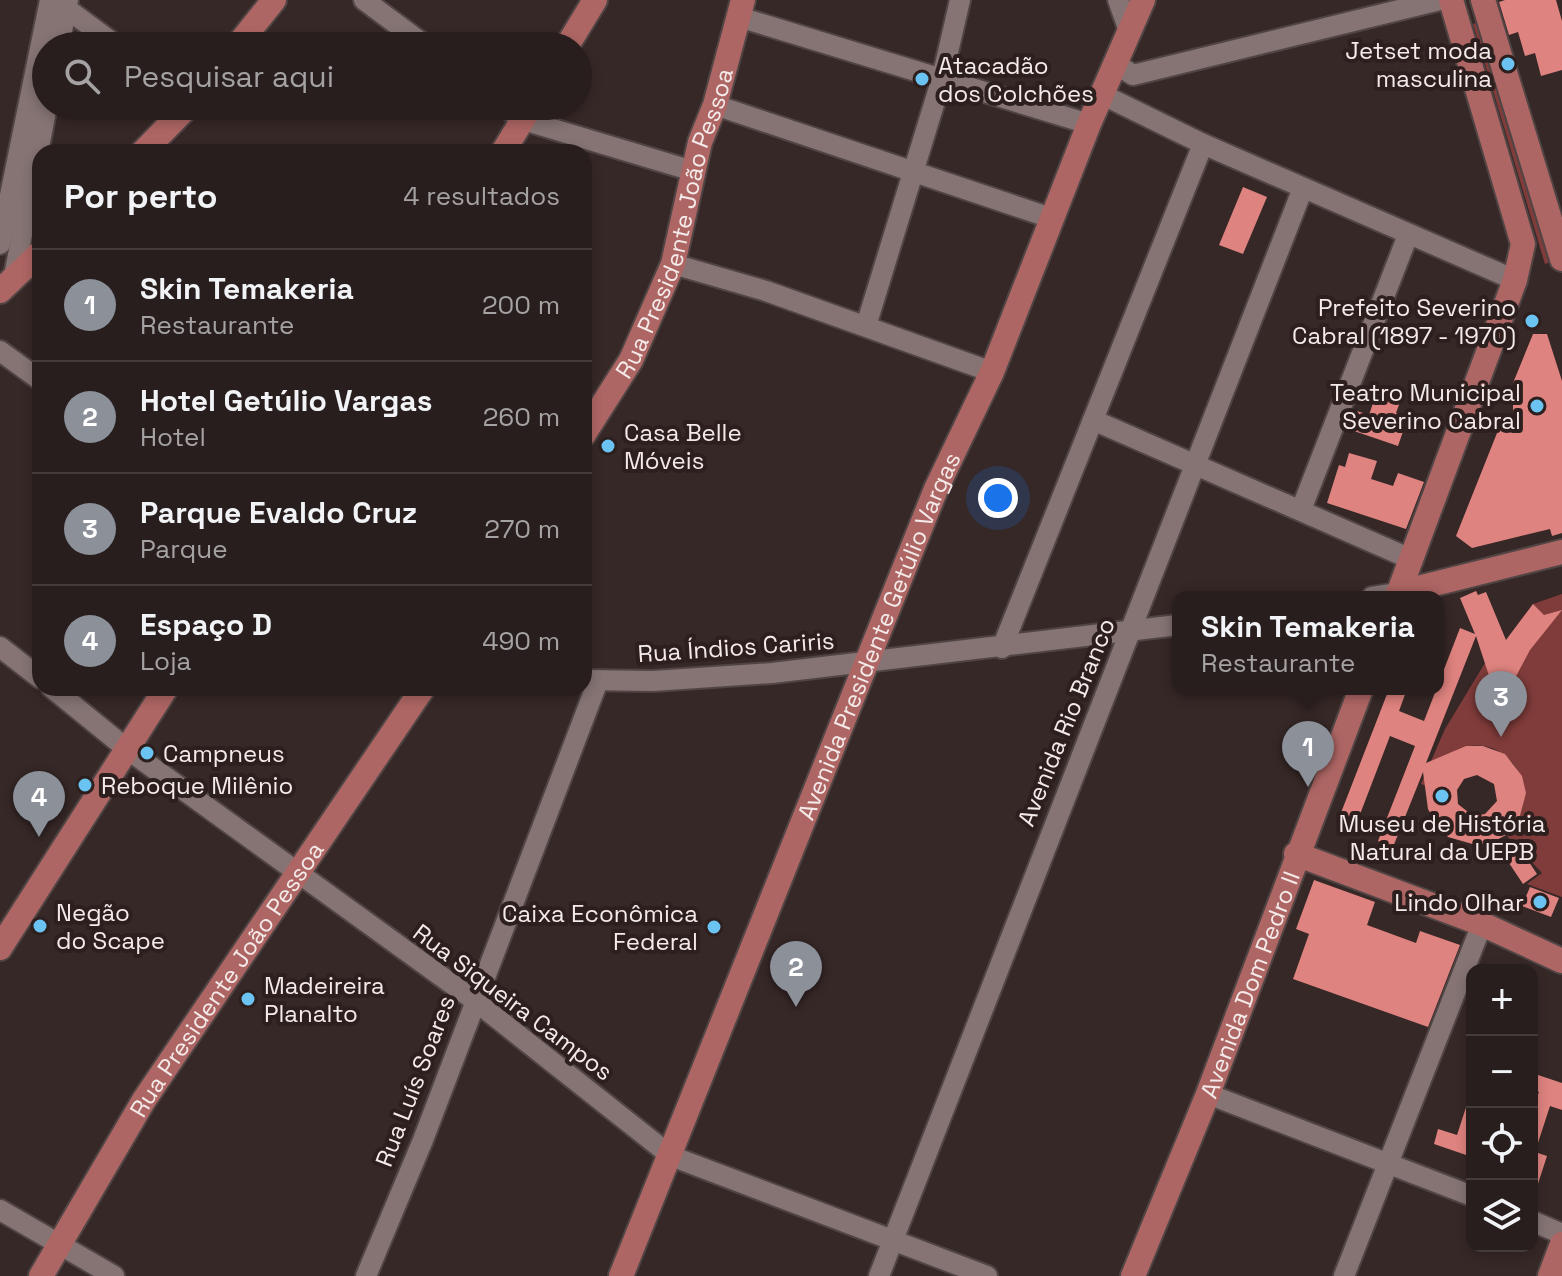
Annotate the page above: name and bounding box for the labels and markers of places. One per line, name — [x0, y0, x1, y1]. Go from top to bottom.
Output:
place label: Jetset moda masculina — [1345, 35, 1492, 94]
place label: Atacadão dos Colchões — [938, 50, 1094, 109]
marker: Jetset moda masculina — [1499, 55, 1517, 73]
marker: Atacadão dos Colchões — [913, 70, 931, 88]
place label: Prefeito Severino Cabral (1897 - 1970) — [1292, 292, 1516, 351]
marker: Prefeito Severino Cabral (1897 - 1970) — [1523, 312, 1541, 330]
place label: Teatro Municipal Severino Cabral — [1330, 377, 1521, 436]
marker: Teatro Municipal Severino Cabral — [1528, 397, 1546, 415]
place label: Casa Belle Móveis — [624, 417, 742, 476]
marker: Casa Belle Móveis — [599, 437, 617, 455]
pin: 3 — [1475, 671, 1527, 737]
pin: 1 — [1282, 721, 1334, 787]
place label: Campneus — [163, 738, 285, 769]
marker: Campneus — [138, 744, 156, 762]
place label: Reboque Milênio — [101, 770, 293, 801]
pin: 4 — [13, 771, 65, 837]
marker: Reboque Milênio — [76, 776, 94, 794]
marker: Museu de História Natural da UEPB — [1433, 787, 1451, 805]
place label: Museu de História Natural da UEPB — [1338, 808, 1546, 867]
place label: Lindo Olhar — [1394, 887, 1524, 918]
marker: Lindo Olhar — [1531, 893, 1549, 911]
place label: Negão do Scape — [56, 897, 165, 956]
place label: Caixa Econômica Federal — [502, 898, 698, 957]
marker: Negão do Scape — [31, 917, 49, 935]
marker: Caixa Econômica Federal — [705, 918, 723, 936]
pin: 2 — [770, 941, 822, 1007]
place label: Madeireira Planalto — [264, 970, 385, 1029]
marker: Madeireira Planalto — [239, 990, 257, 1008]

